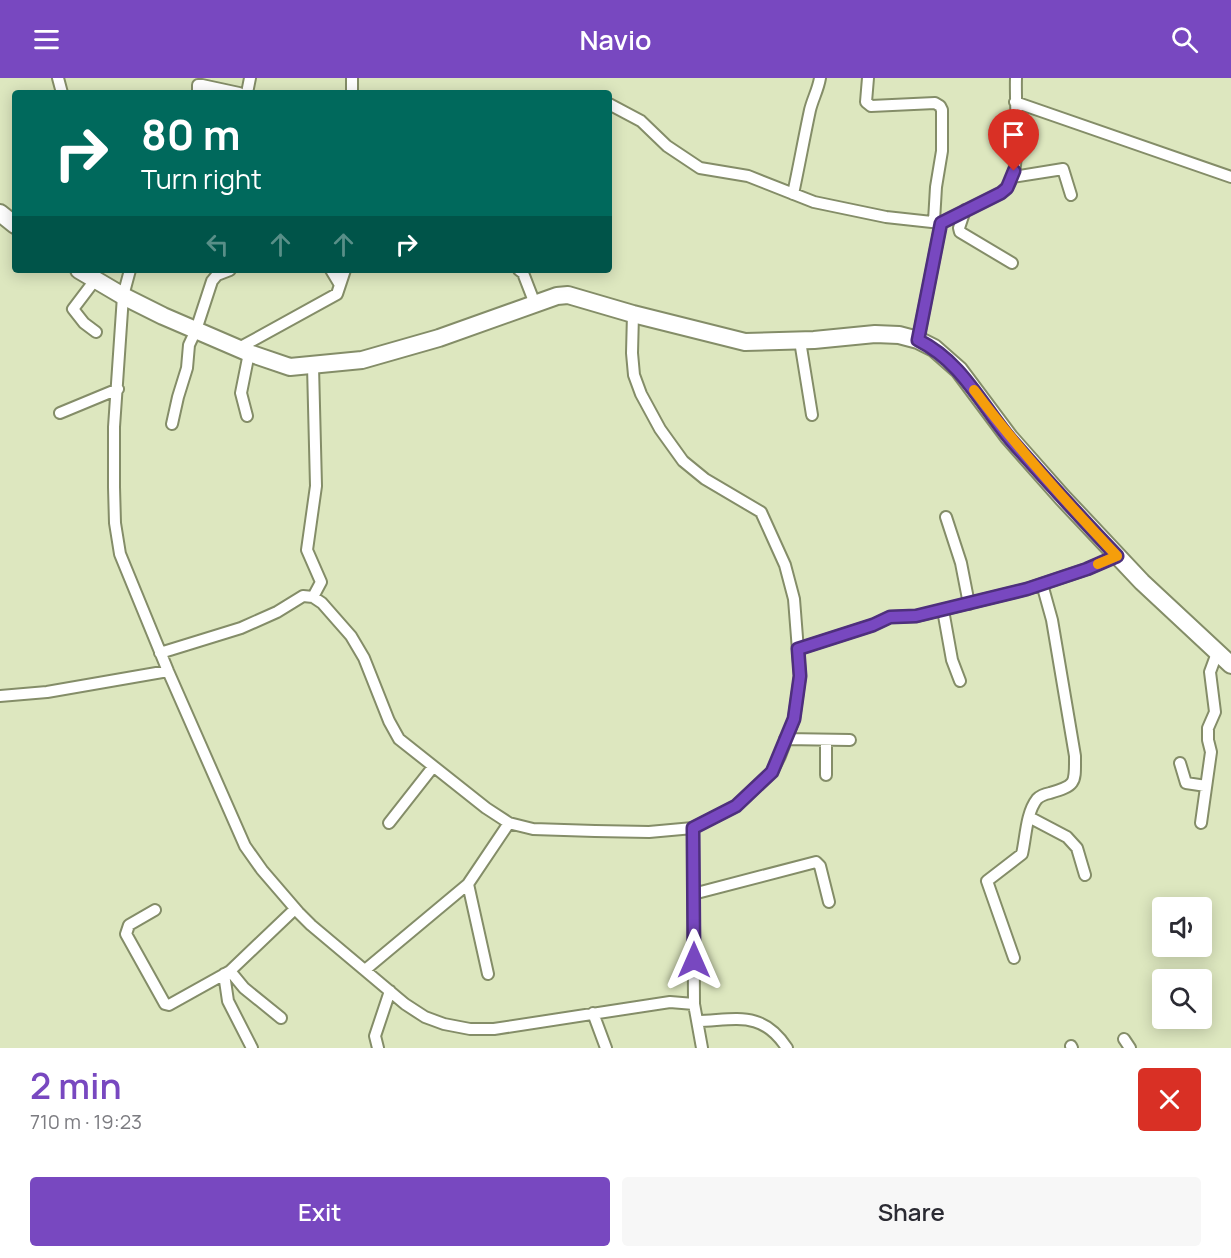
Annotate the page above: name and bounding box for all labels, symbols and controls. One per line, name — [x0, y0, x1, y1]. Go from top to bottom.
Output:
text: Navio — [579, 21, 652, 58]
icon: menu — [30, 23, 63, 56]
icon: search — [1168, 23, 1201, 56]
text: 80 m — [141, 105, 241, 163]
pin — [988, 109, 1039, 171]
icon: right — [42, 114, 120, 192]
icon: arrive — [997, 118, 1030, 151]
text: Turn right — [141, 160, 262, 197]
icon: left — [201, 228, 234, 261]
icon: ahead — [264, 228, 297, 261]
icon: ahead — [327, 228, 360, 261]
icon: right — [390, 228, 423, 261]
map controls — [1152, 897, 1212, 1029]
button: sound — [1152, 897, 1212, 957]
position arrow — [662, 928, 726, 992]
button: search — [1152, 969, 1212, 1029]
text: 2 min — [30, 1061, 122, 1110]
button: close — [1138, 1068, 1201, 1131]
text: 710 m · 19:23 — [30, 1108, 142, 1135]
button: Exit — [30, 1177, 610, 1246]
button: Share — [622, 1177, 1201, 1246]

